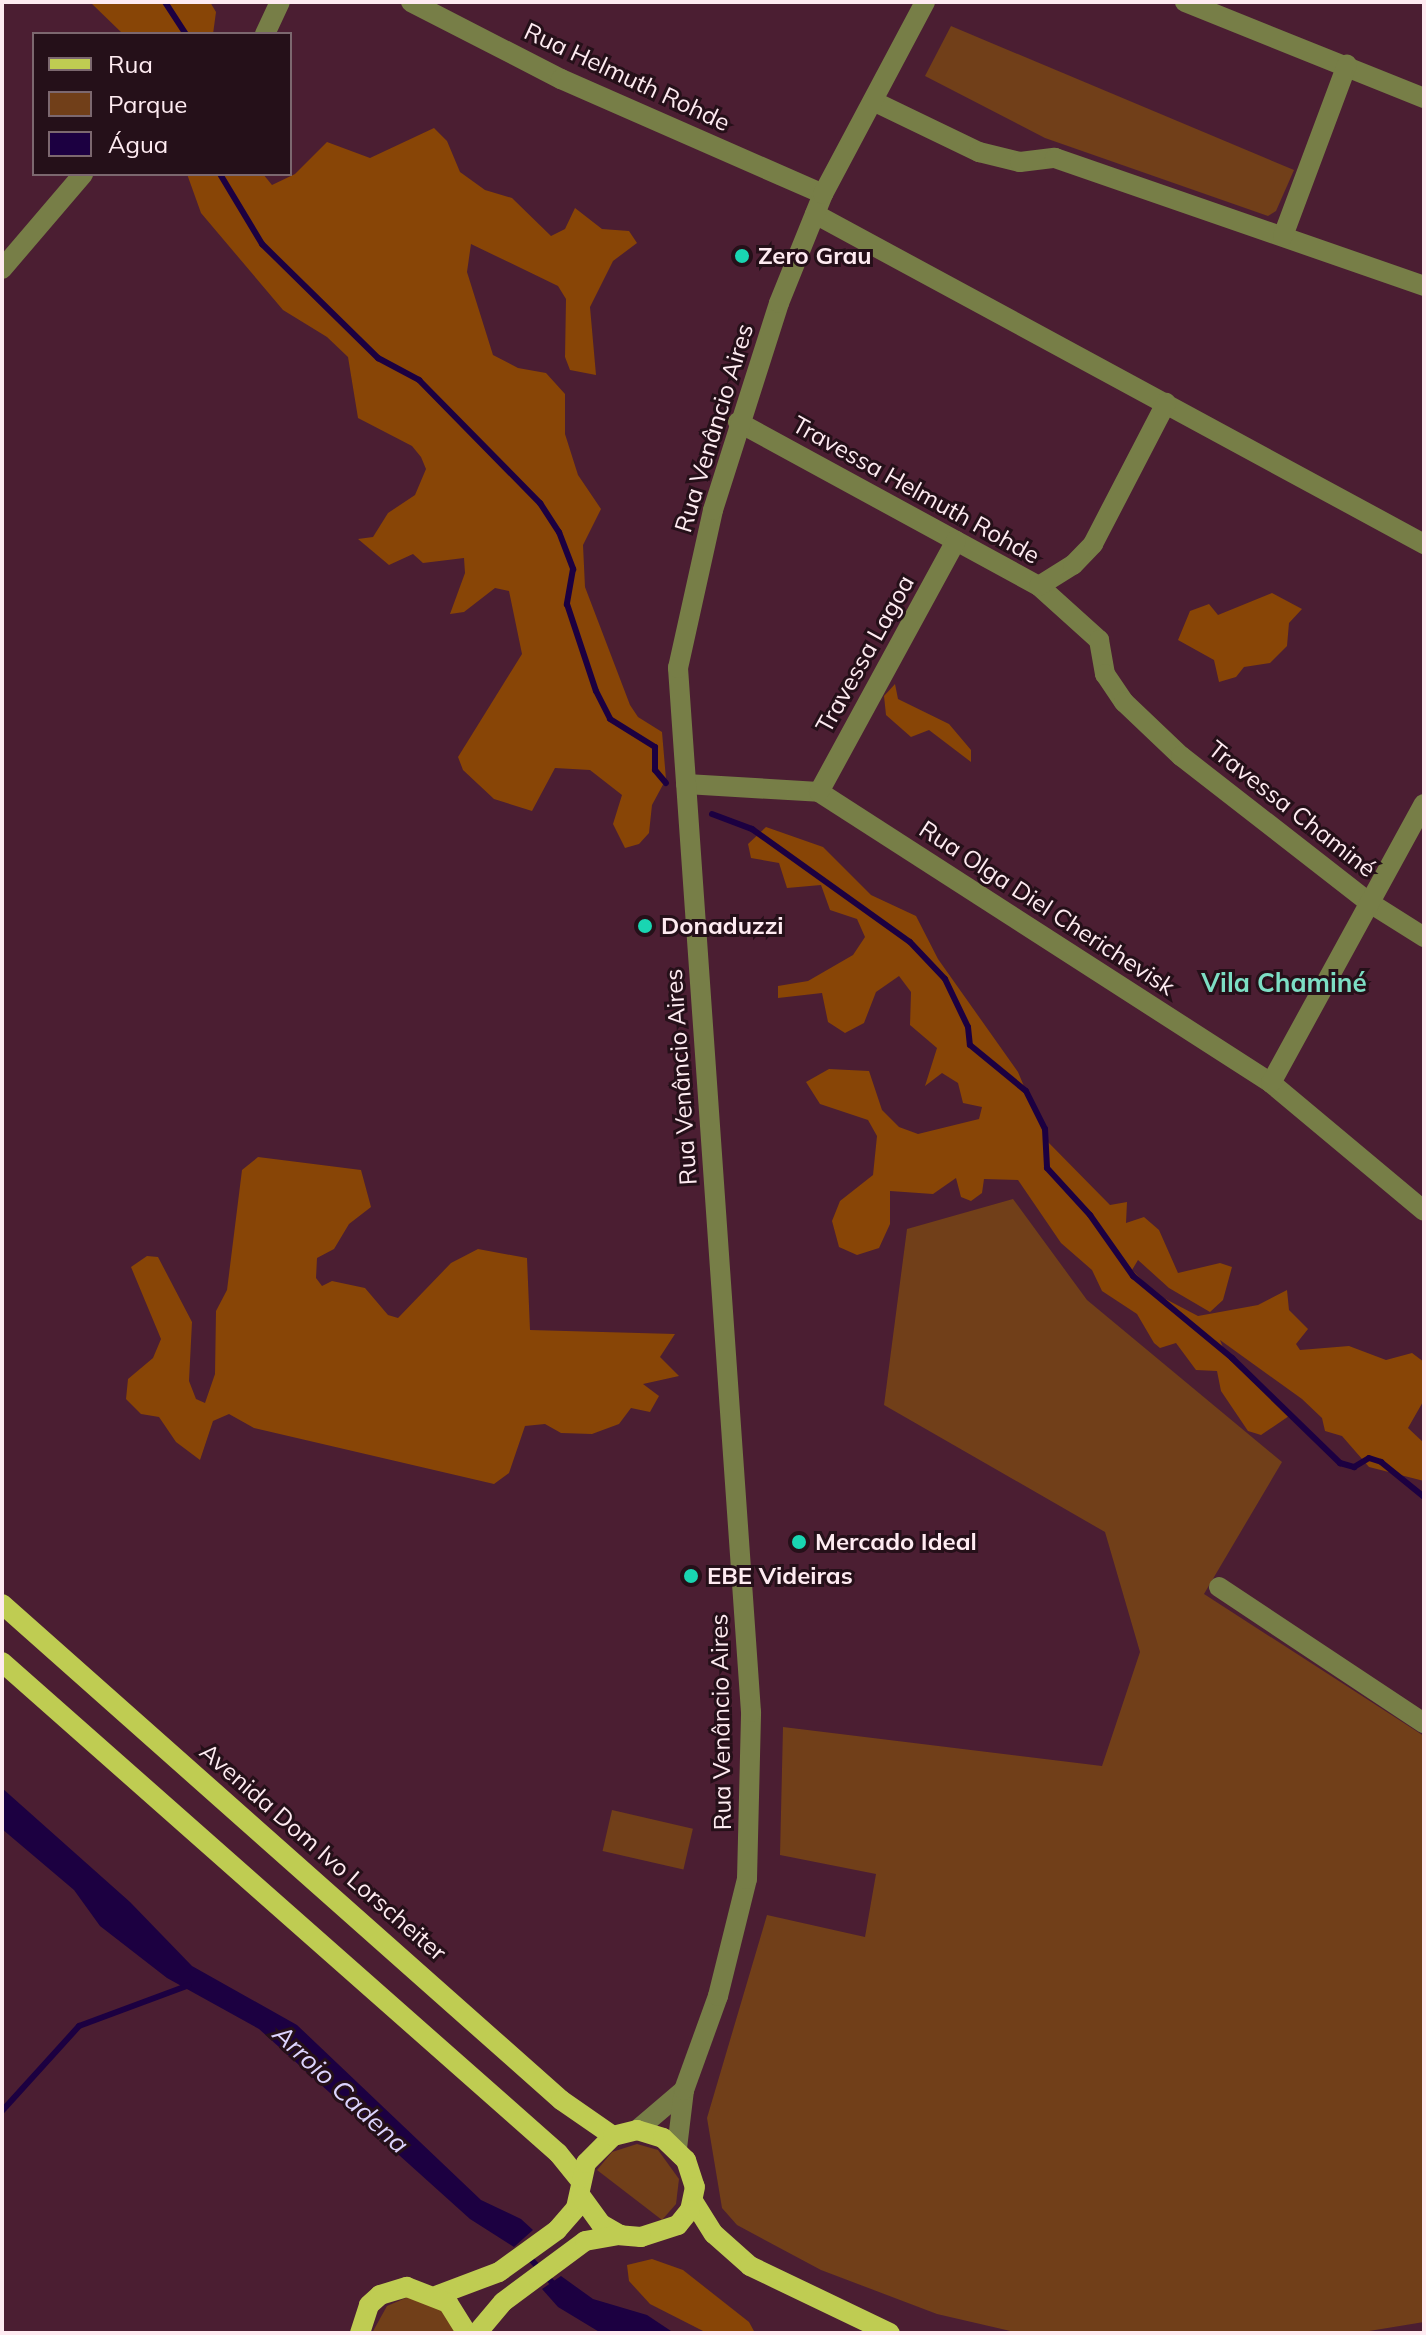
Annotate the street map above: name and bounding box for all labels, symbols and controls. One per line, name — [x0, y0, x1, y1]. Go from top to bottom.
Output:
street label: Rua Helmuth Rohde — [520, 17, 734, 137]
legend — [32, 32, 292, 176]
text: Rua — [108, 49, 153, 79]
text: Parque — [108, 89, 187, 119]
text: Água — [108, 129, 168, 159]
place label: Zero Grau — [758, 242, 872, 270]
marker: Zero Grau — [733, 247, 751, 265]
street label: Rua Venâncio Aires — [669, 320, 759, 536]
street label: Travessa Helmuth Rohde — [787, 410, 1045, 570]
street label: Travessa Lagoa — [810, 570, 920, 738]
street label: Travessa Chaminé — [1203, 735, 1381, 883]
street label: Rua Olga Diel Cherichevisk — [914, 815, 1180, 1001]
place label: Donaduzzi — [661, 912, 784, 940]
marker: Donaduzzi — [636, 917, 654, 935]
district label: Vila Chaminé — [1201, 967, 1367, 999]
street label: Rua Venâncio Aires — [659, 968, 703, 1186]
place label: Mercado Ideal — [815, 1528, 977, 1556]
marker: Mercado Ideal — [790, 1533, 808, 1551]
place label: EBE Videiras — [707, 1562, 853, 1590]
marker: EBE Videiras — [682, 1567, 700, 1585]
street label: Rua Venâncio Aires — [705, 1614, 737, 1830]
street label: Avenida Dom Ivo Lorscheiter — [194, 1737, 452, 1967]
water label: Arroio Cadena — [267, 2018, 415, 2160]

